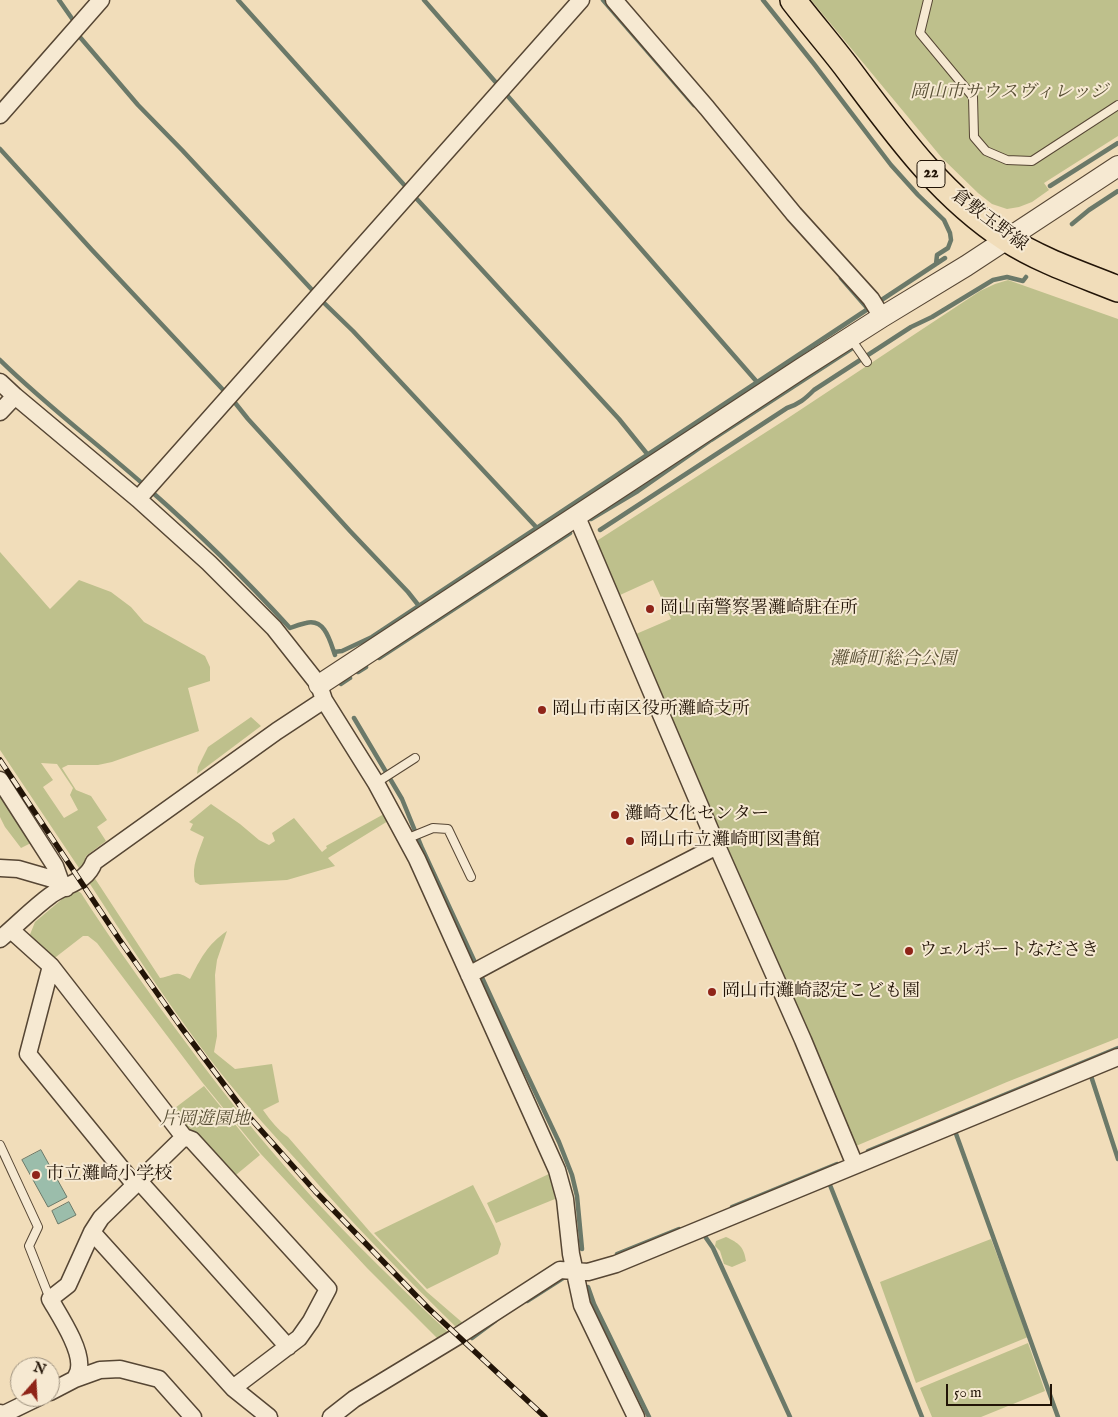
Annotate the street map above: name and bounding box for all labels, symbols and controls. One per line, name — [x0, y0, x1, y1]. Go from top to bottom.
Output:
park label: 岡山市サウスヴィレッジ — [910, 82, 1108, 104]
road number: 22 — [917, 160, 945, 188]
street label: 倉敷玉野線 — [947, 185, 1031, 257]
place label: 岡山南警察署灘崎駐在所 — [660, 598, 858, 620]
marker: 岡山南警察署灘崎駐在所 — [644, 603, 656, 615]
park label: 灘崎町総合公園 — [830, 649, 956, 671]
place label: 岡山市南区役所灘崎支所 — [552, 699, 750, 721]
marker: 岡山市南区役所灘崎支所 — [536, 704, 548, 716]
place label: 灘崎文化センター — [625, 804, 769, 826]
marker: 灘崎文化センター — [609, 809, 621, 821]
place label: 岡山市立灘崎町図書館 — [640, 830, 820, 852]
marker: 岡山市立灘崎町図書館 — [624, 835, 636, 847]
place label: ウェルポートなださき — [919, 940, 1099, 962]
marker: ウェルポートなださき — [903, 945, 915, 957]
place label: 岡山市灘崎認定こども園 — [722, 981, 920, 1003]
marker: 岡山市灘崎認定こども園 — [706, 986, 718, 998]
park label: 片岡遊園地 — [160, 1109, 250, 1131]
place label: 市立灘崎小学校 — [46, 1164, 172, 1186]
marker: 市立灘崎小学校 — [30, 1169, 42, 1181]
north arrow — [10, 1357, 60, 1407]
text: N — [31, 1358, 48, 1379]
scale bar — [948, 1374, 1054, 1406]
text: 50 m — [954, 1383, 982, 1402]

